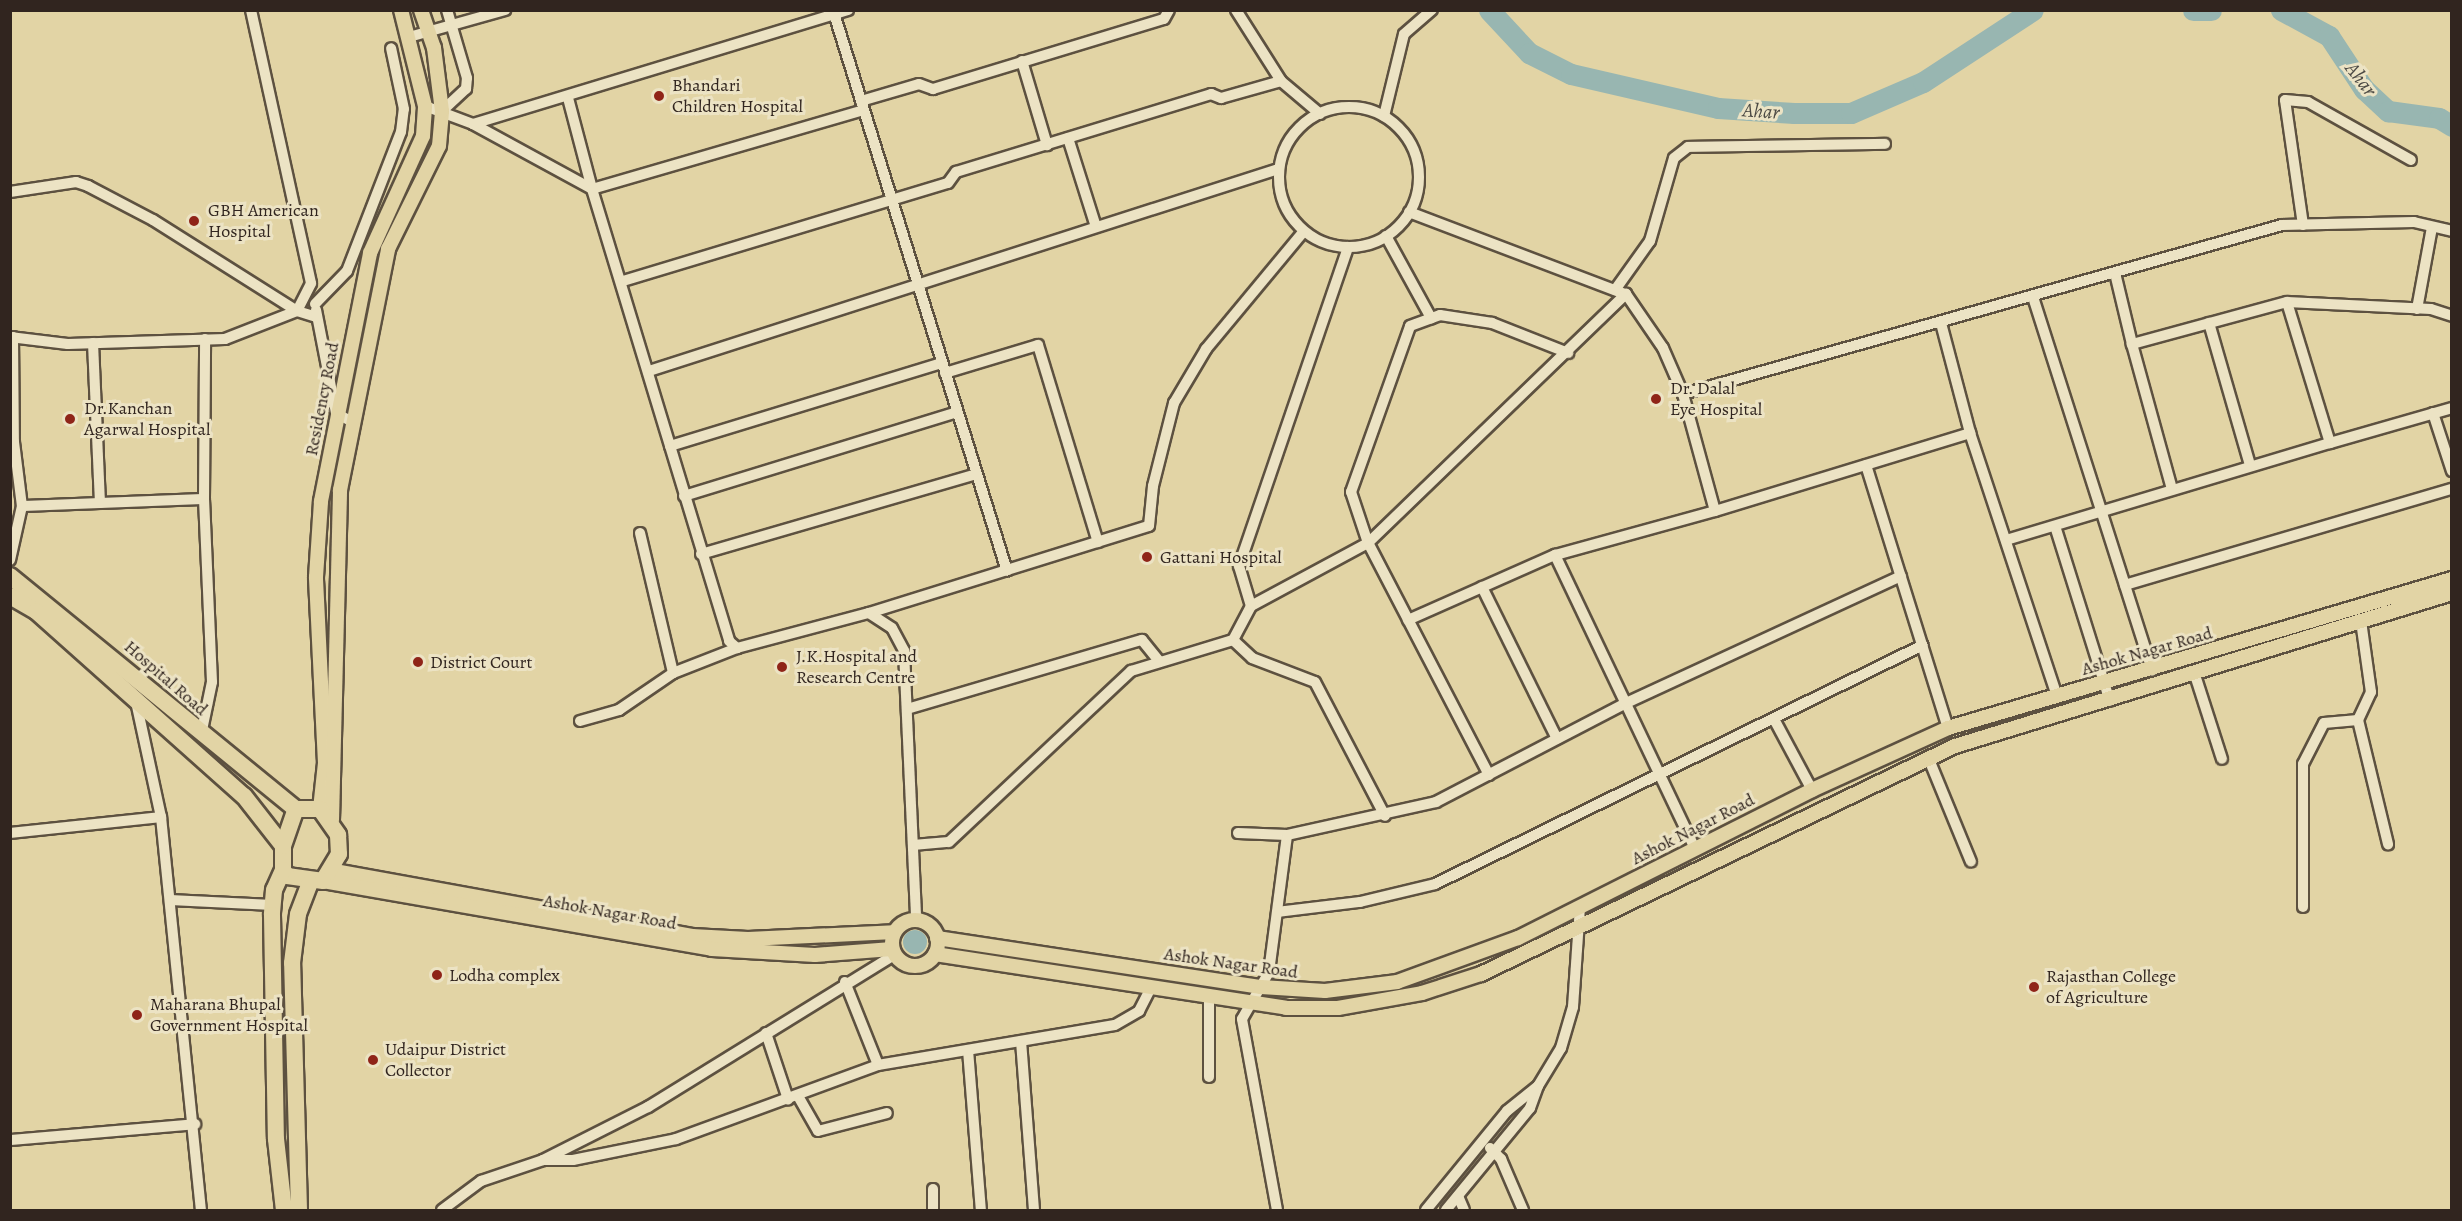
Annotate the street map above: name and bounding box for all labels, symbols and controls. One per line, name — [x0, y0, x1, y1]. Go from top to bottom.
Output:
water label: Ahar — [2340, 57, 2382, 101]
place label: Bhandari Children Hospital — [672, 75, 803, 118]
marker: Bhandari Children Hospital — [650, 87, 668, 105]
water label: Ahar — [1742, 98, 1780, 124]
place label: GBH American Hospital — [208, 200, 319, 242]
marker: GBH American Hospital — [185, 212, 203, 230]
street label: Residency Road — [300, 340, 344, 458]
place label: Dr. Dalal Eye Hospital — [1670, 378, 1762, 420]
marker: Dr. Dalal Eye Hospital — [1647, 390, 1665, 408]
place label: Dr.Kanchan Agarwal Hospital — [84, 398, 210, 440]
marker: Dr.Kanchan Agarwal Hospital — [61, 410, 79, 428]
place label: Gattani Hospital — [1160, 546, 1282, 568]
marker: Gattani Hospital — [1138, 548, 1156, 566]
street label: Ashok Nagar Road — [2079, 622, 2215, 680]
street label: Hospital Road — [120, 636, 212, 720]
place label: J.K.Hospital and Research Centre — [796, 646, 917, 688]
place label: District Court — [430, 651, 532, 673]
marker: District Court — [411, 655, 425, 669]
marker: J.K.Hospital and Research Centre — [773, 658, 791, 676]
street label: Ashok Nagar Road — [1628, 789, 1758, 869]
street label: Ashok Nagar Road — [542, 890, 678, 934]
street label: Ashok Nagar Road — [1163, 943, 1299, 983]
place label: Lodha complex — [449, 964, 560, 986]
place label: Rajasthan College of Agriculture — [2046, 966, 2176, 1008]
marker: Lodha complex — [430, 968, 444, 982]
marker: Rajasthan College of Agriculture — [2027, 980, 2041, 994]
place label: Maharana Bhupal Government Hospital — [150, 994, 308, 1036]
marker: Maharana Bhupal Government Hospital — [128, 1006, 146, 1024]
place label: Udaipur District Collector — [385, 1039, 506, 1082]
marker: Udaipur District Collector — [366, 1053, 380, 1067]

